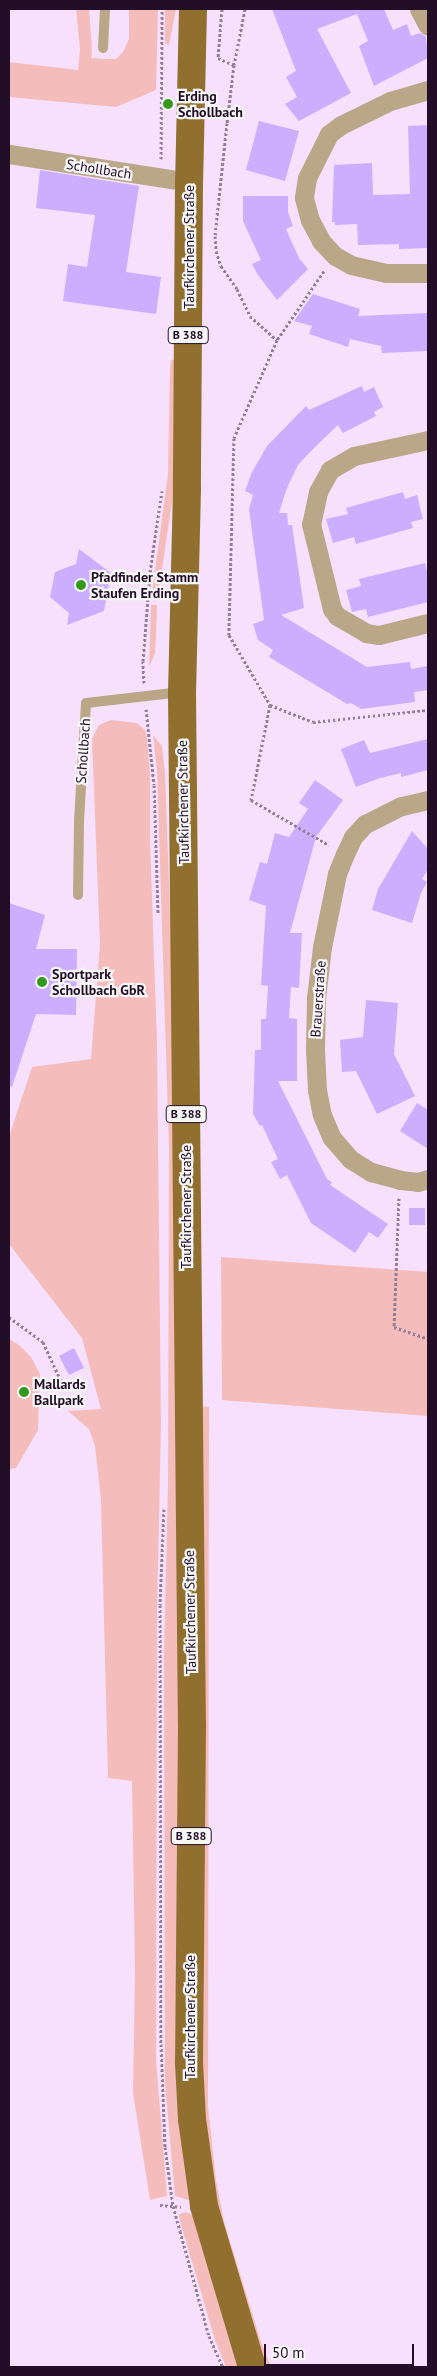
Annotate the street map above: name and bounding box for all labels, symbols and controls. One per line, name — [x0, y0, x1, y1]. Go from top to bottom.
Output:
place label: Erding Schollbach — [178, 88, 243, 120]
marker: Erding Schollbach — [162, 98, 174, 110]
street label: Schollbach — [65, 156, 133, 182]
street label: Taufkirchener Straße — [181, 185, 197, 309]
road number: B 388 — [167, 326, 209, 344]
place label: Pfadfinder Stamm Staufen Erding — [91, 569, 198, 602]
marker: Pfadfinder Stamm Staufen Erding — [75, 579, 87, 591]
street label: Schollbach — [72, 718, 94, 784]
street label: Taufkirchener Straße — [174, 740, 192, 864]
street label: Brauerstraße — [307, 960, 329, 1038]
place label: Sportpark Schollbach GbR — [52, 966, 145, 999]
marker: Sportpark Schollbach GbR — [36, 976, 48, 988]
road number: B 388 — [165, 1104, 207, 1124]
street label: Taufkirchener Straße — [178, 1145, 194, 1269]
place label: Mallards Ballpark — [34, 1376, 86, 1408]
marker: Mallards Ballpark — [18, 1386, 30, 1398]
street label: Taufkirchener Straße — [181, 1550, 199, 1674]
road number: B 388 — [170, 1826, 212, 1845]
street label: Taufkirchener Straße — [182, 1955, 198, 2079]
scale bar — [267, 2334, 417, 2366]
text: 50 m — [272, 2343, 305, 2362]

